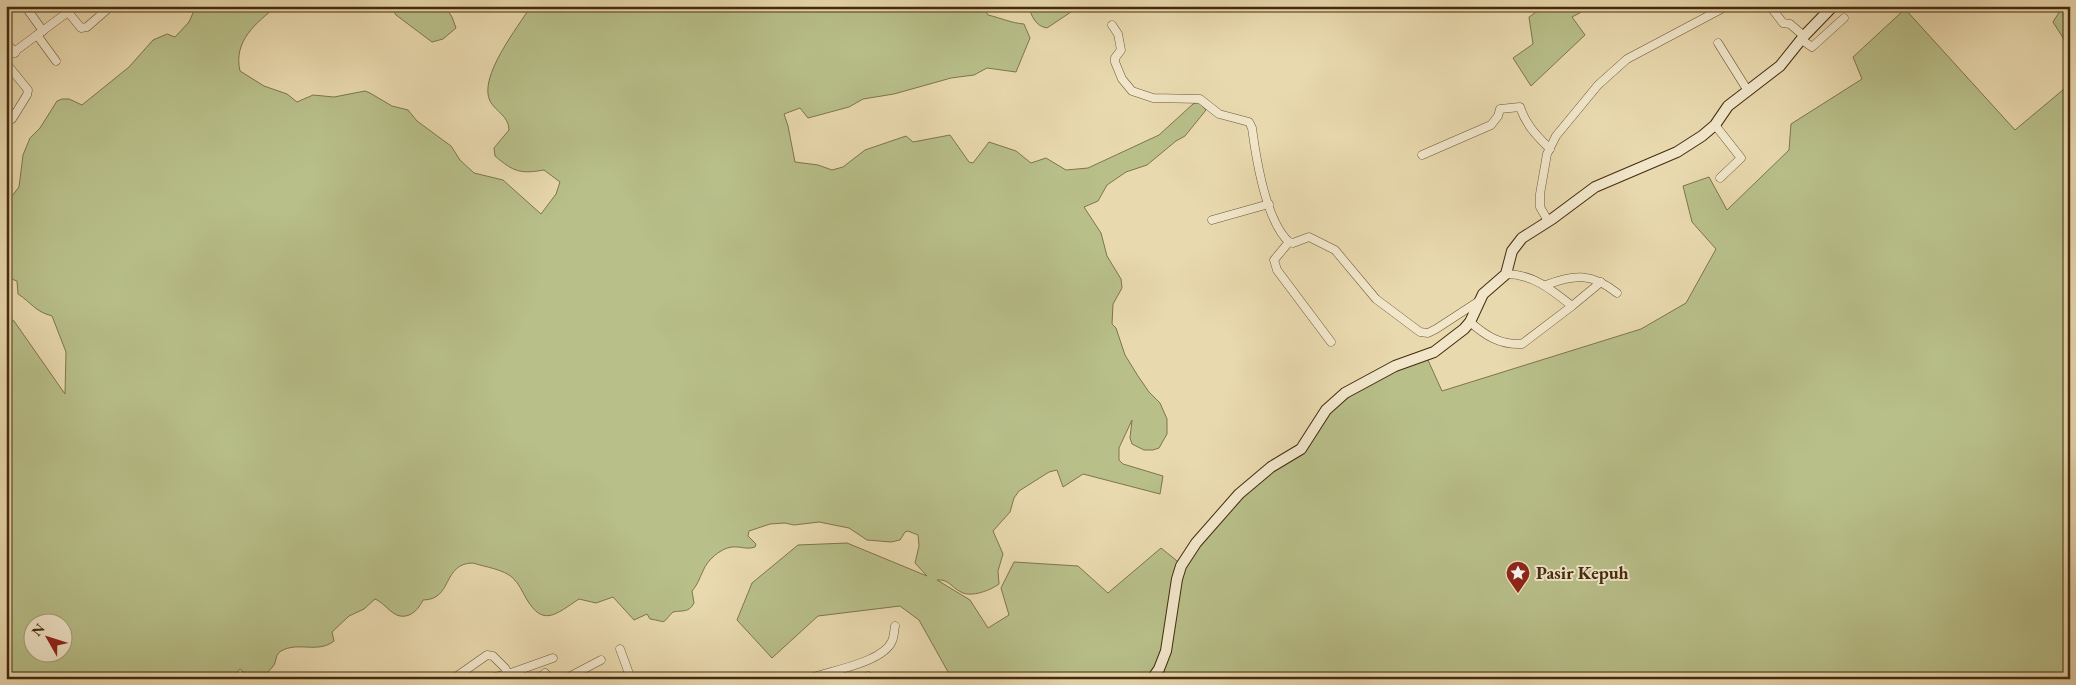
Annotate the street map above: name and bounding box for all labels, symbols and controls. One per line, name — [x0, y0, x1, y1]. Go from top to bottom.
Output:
place icon: Pasir Kepuh — [1505, 560, 1531, 594]
place label: Pasir Kepuh — [1536, 561, 1629, 584]
north arrow — [22, 612, 72, 662]
text: N — [27, 619, 49, 640]

